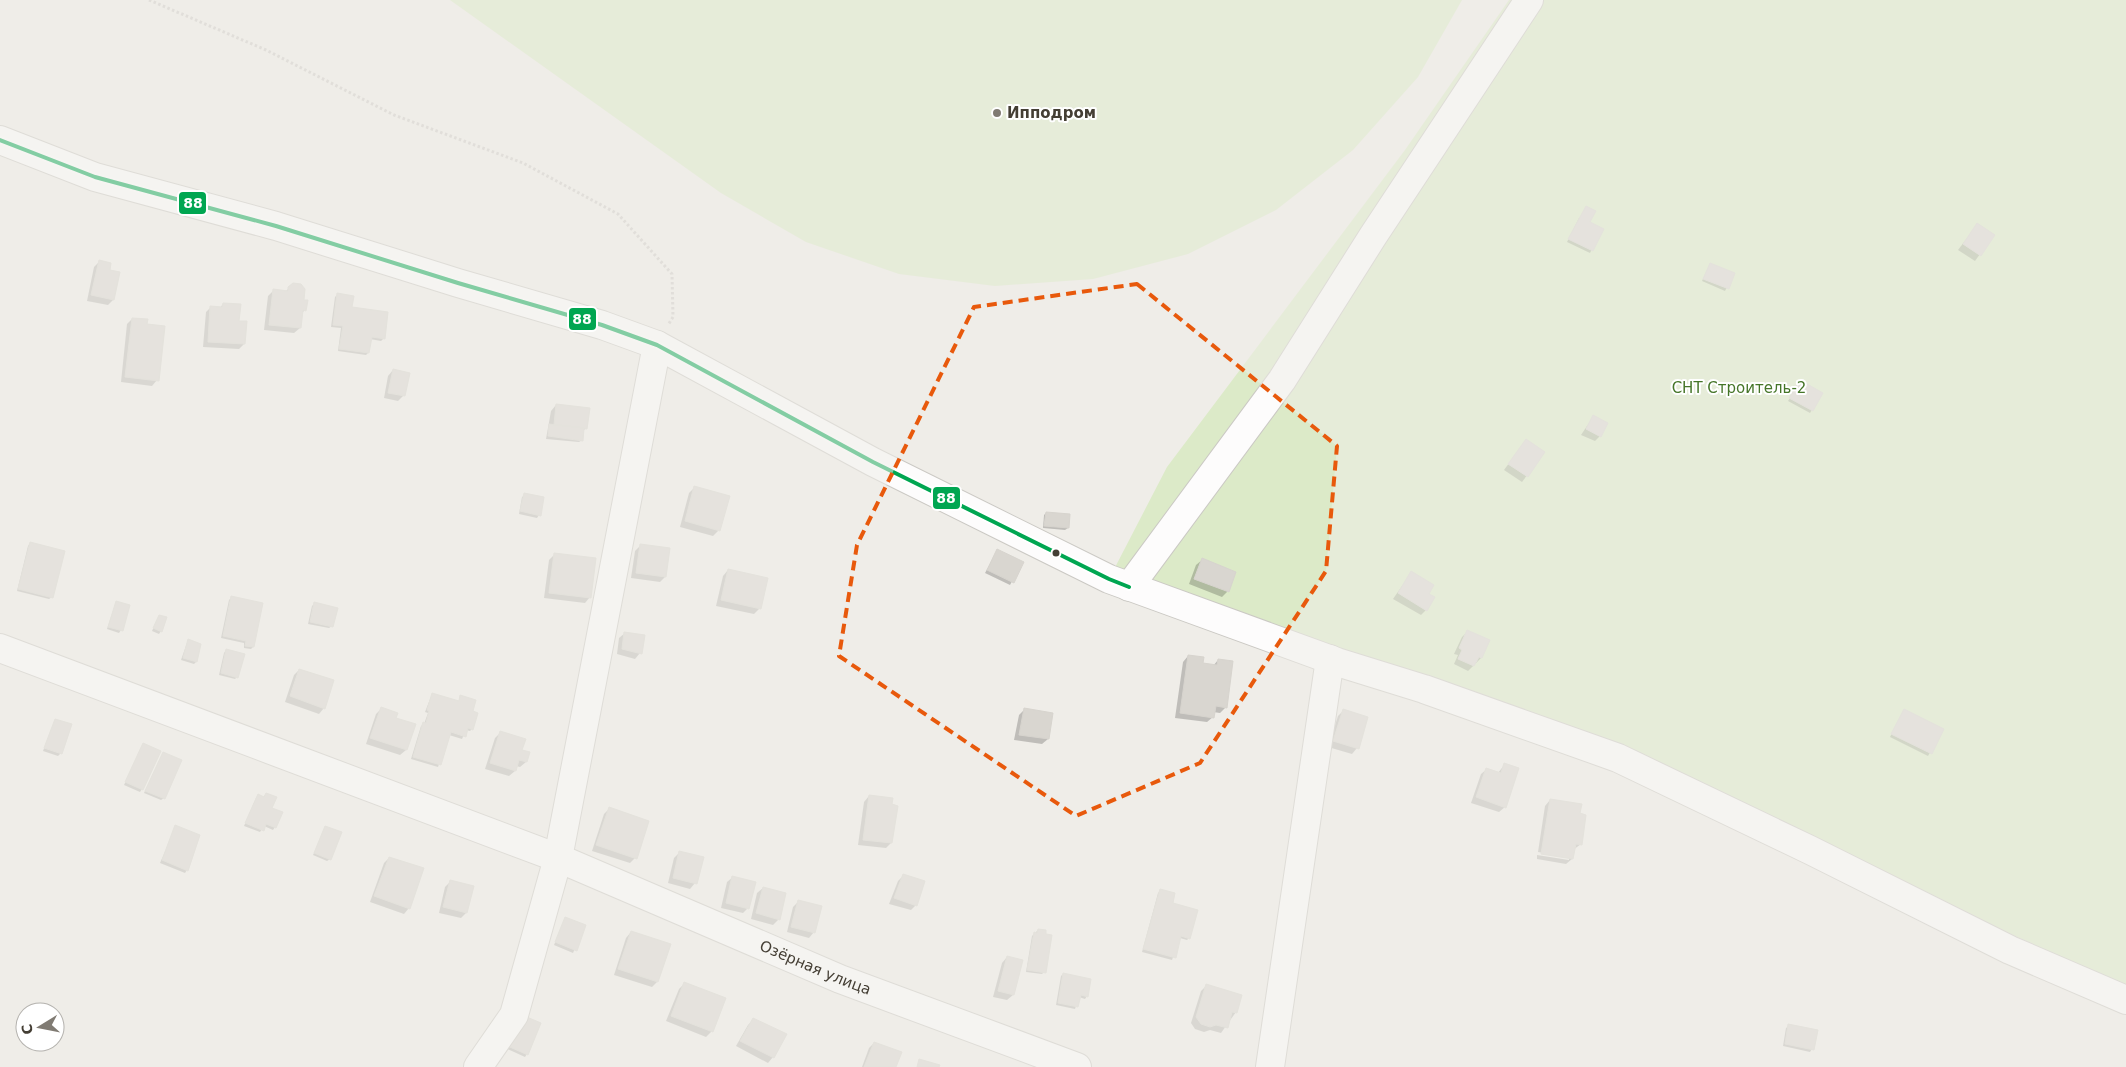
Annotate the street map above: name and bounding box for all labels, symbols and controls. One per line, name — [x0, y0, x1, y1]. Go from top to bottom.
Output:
place label: Ипподром — [1007, 104, 1096, 122]
marker: Ипподром — [991, 107, 1003, 119]
line badge: 88 — [178, 191, 207, 215]
text: 88 — [183, 195, 203, 211]
line badge: 88 — [568, 307, 597, 331]
text: 88 — [572, 311, 592, 327]
park label: СНТ Строитель-2 — [1672, 379, 1806, 397]
line badge: 88 — [932, 486, 961, 510]
text: 88 — [936, 490, 956, 506]
unlabelled marker — [1051, 548, 1061, 558]
street label: Озёрная улица — [757, 937, 874, 999]
north arrow — [15, 1002, 65, 1052]
text: С — [18, 1023, 36, 1036]

